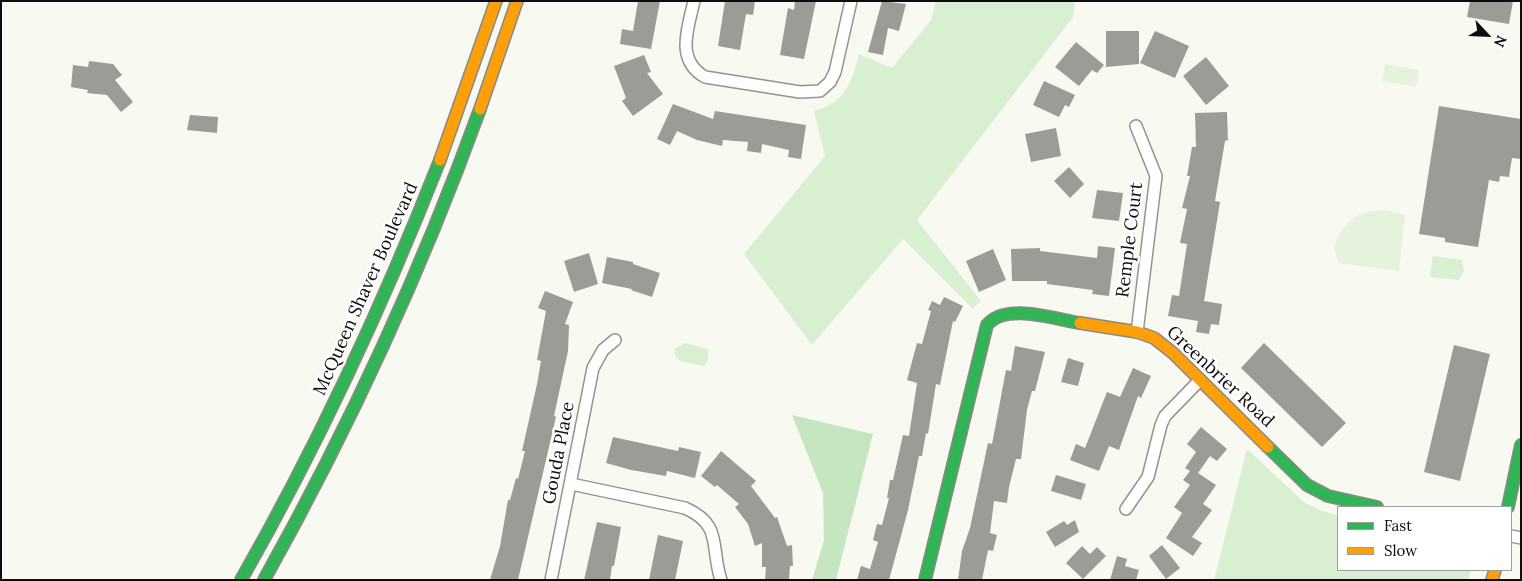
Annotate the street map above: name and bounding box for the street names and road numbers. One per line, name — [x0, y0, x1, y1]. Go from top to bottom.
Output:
street label: McQueen Shaver Boulevard — [309, 179, 423, 399]
street label: Remple Court — [1112, 181, 1148, 299]
street label: Greenbrier Road — [1162, 322, 1278, 432]
street label: Gouda Place — [538, 400, 580, 506]

